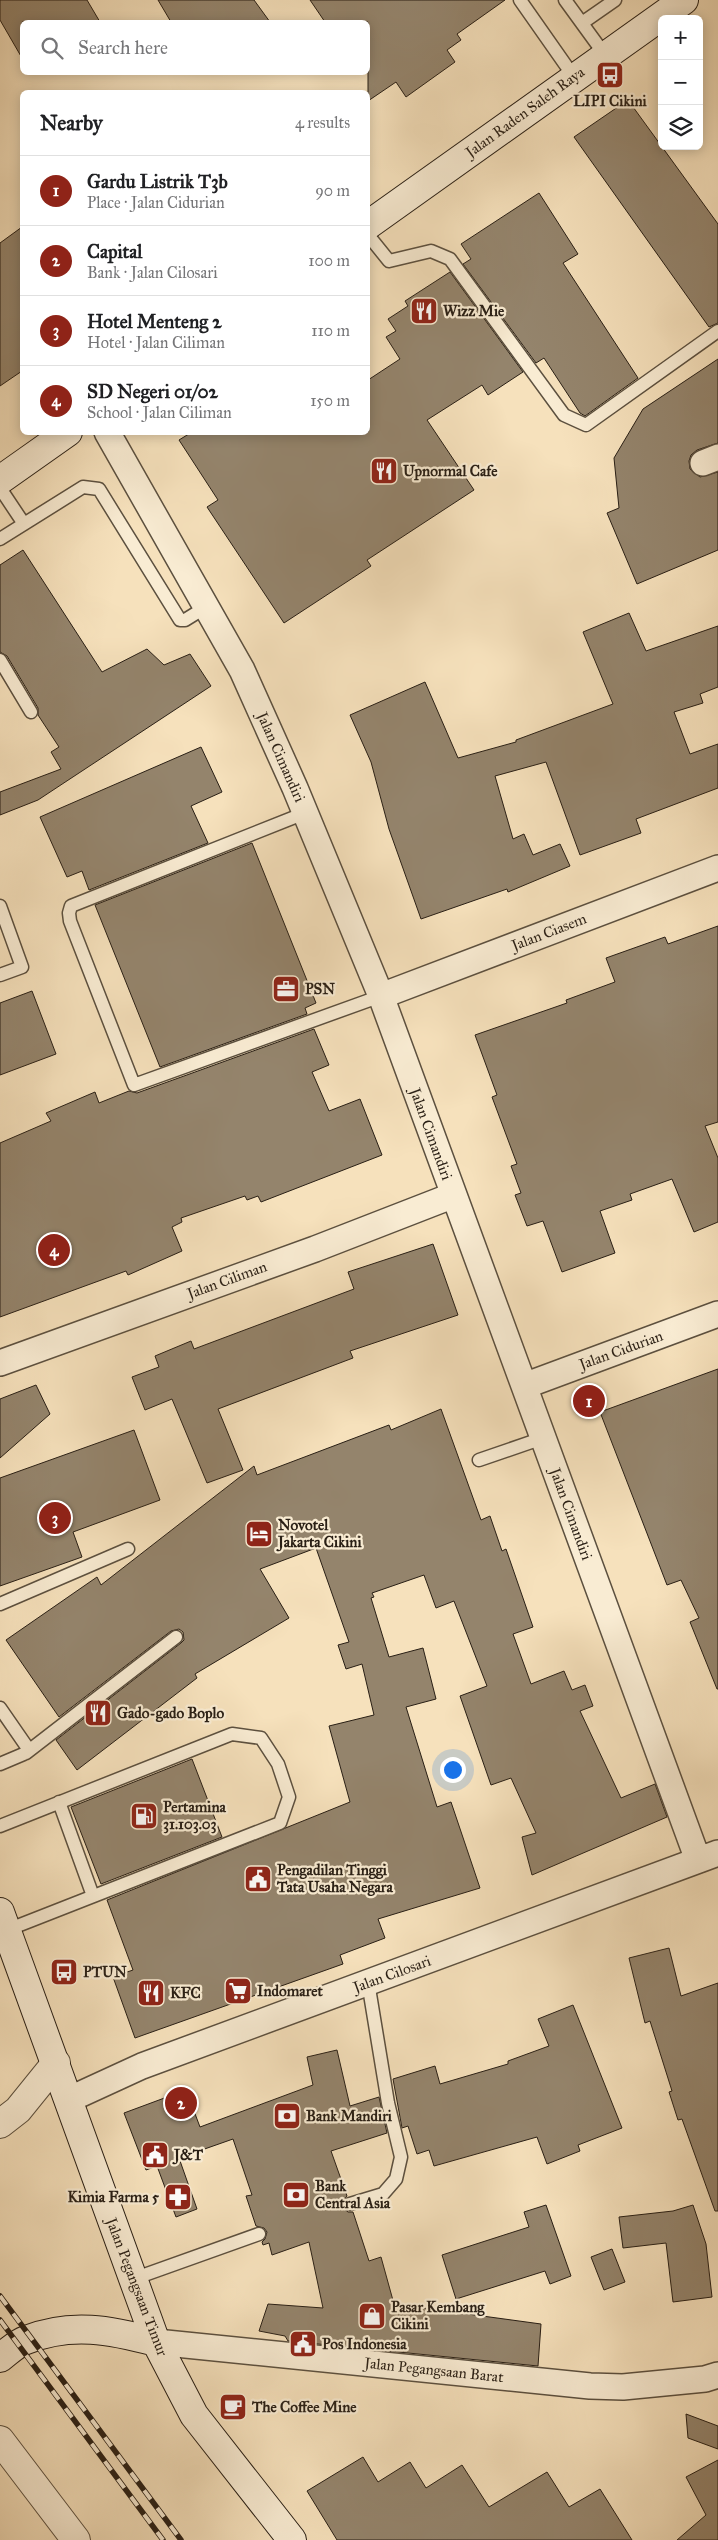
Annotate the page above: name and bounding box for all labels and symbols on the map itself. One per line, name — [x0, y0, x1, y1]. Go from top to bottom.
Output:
bus stop icon: LIPI Cikini — [595, 60, 625, 90]
street label: Jalan Raden Saleh Raya — [460, 62, 589, 163]
place label: LIPI Cikini — [573, 92, 648, 110]
restaurant icon: Wizz Mie — [409, 296, 439, 326]
place label: Wizz Mie — [443, 302, 505, 320]
restaurant icon: Upnormal Cafe — [369, 456, 399, 486]
place label: Upnormal Cafe — [403, 462, 498, 481]
street label: Jalan Cimandiri — [251, 707, 309, 805]
street label: Jalan Ciasem — [507, 909, 590, 956]
office icon: PSN — [271, 974, 301, 1004]
place label: PSN — [305, 980, 335, 998]
street label: Jalan Cimandiri — [404, 1084, 456, 1183]
pin: 4 — [38, 1231, 70, 1269]
street label: Jalan Ciliman — [183, 1257, 270, 1304]
street label: Jalan Cidurian — [575, 1327, 666, 1375]
pin: 1 — [573, 1382, 605, 1420]
street label: Jalan Cimandiri — [544, 1464, 596, 1563]
pin: 3 — [39, 1499, 71, 1537]
place label: Novotel Jakarta Cikini — [276, 1516, 362, 1552]
hotel icon: Novotel Jakarta Cikini — [244, 1519, 274, 1549]
restaurant icon: Gado-gado Boplo — [83, 1698, 113, 1728]
place label: Gado-gado Boplo — [117, 1704, 224, 1723]
your location — [440, 1757, 466, 1783]
place label: Pertamina 31.103.03 — [163, 1798, 227, 1834]
fuel station icon: Pertamina 31.103.03 — [129, 1801, 159, 1831]
place label: Pengadilan Tinggi Tata Usaha Negara — [276, 1861, 393, 1897]
public building icon: Pengadilan Tinggi Tata Usaha Negara — [243, 1864, 273, 1894]
street label: Jalan Cilosari — [349, 1952, 434, 1998]
bus stop icon: PTUN — [49, 1957, 79, 1987]
place label: PTUN — [83, 1963, 127, 1981]
supermarket icon: Indomaret — [223, 1976, 253, 2006]
restaurant icon: KFC — [136, 1978, 166, 2008]
place label: Indomaret — [257, 1982, 323, 2000]
place label: KFC — [170, 1984, 201, 2002]
pin: 2 — [165, 2084, 197, 2122]
bank icon: Bank Mandiri — [272, 2101, 302, 2131]
place label: Bank Mandiri — [306, 2107, 393, 2125]
public building icon: J&T — [140, 2140, 170, 2170]
place label: J&T — [172, 2146, 204, 2165]
place label: Bank Central Asia — [315, 2177, 391, 2212]
bank icon: Bank Central Asia — [281, 2180, 311, 2210]
pharmacy icon: Kimia Farma 5 — [163, 2182, 193, 2212]
place label: Kimia Farma 5 — [67, 2188, 159, 2206]
street label: Jalan Pegangsaan Timur — [101, 2213, 172, 2359]
place label: Pasar Kembang Cikini — [391, 2298, 485, 2333]
shop icon: Pasar Kembang Cikini — [357, 2301, 387, 2331]
public building icon: Pos Indonesia — [288, 2329, 318, 2359]
place label: Pos Indonesia — [322, 2335, 407, 2353]
street label: Jalan Pegangsaan Barat — [361, 2354, 505, 2387]
cafe icon: The Coffee Mine — [218, 2392, 248, 2422]
place label: The Coffee Mine — [251, 2398, 357, 2416]

